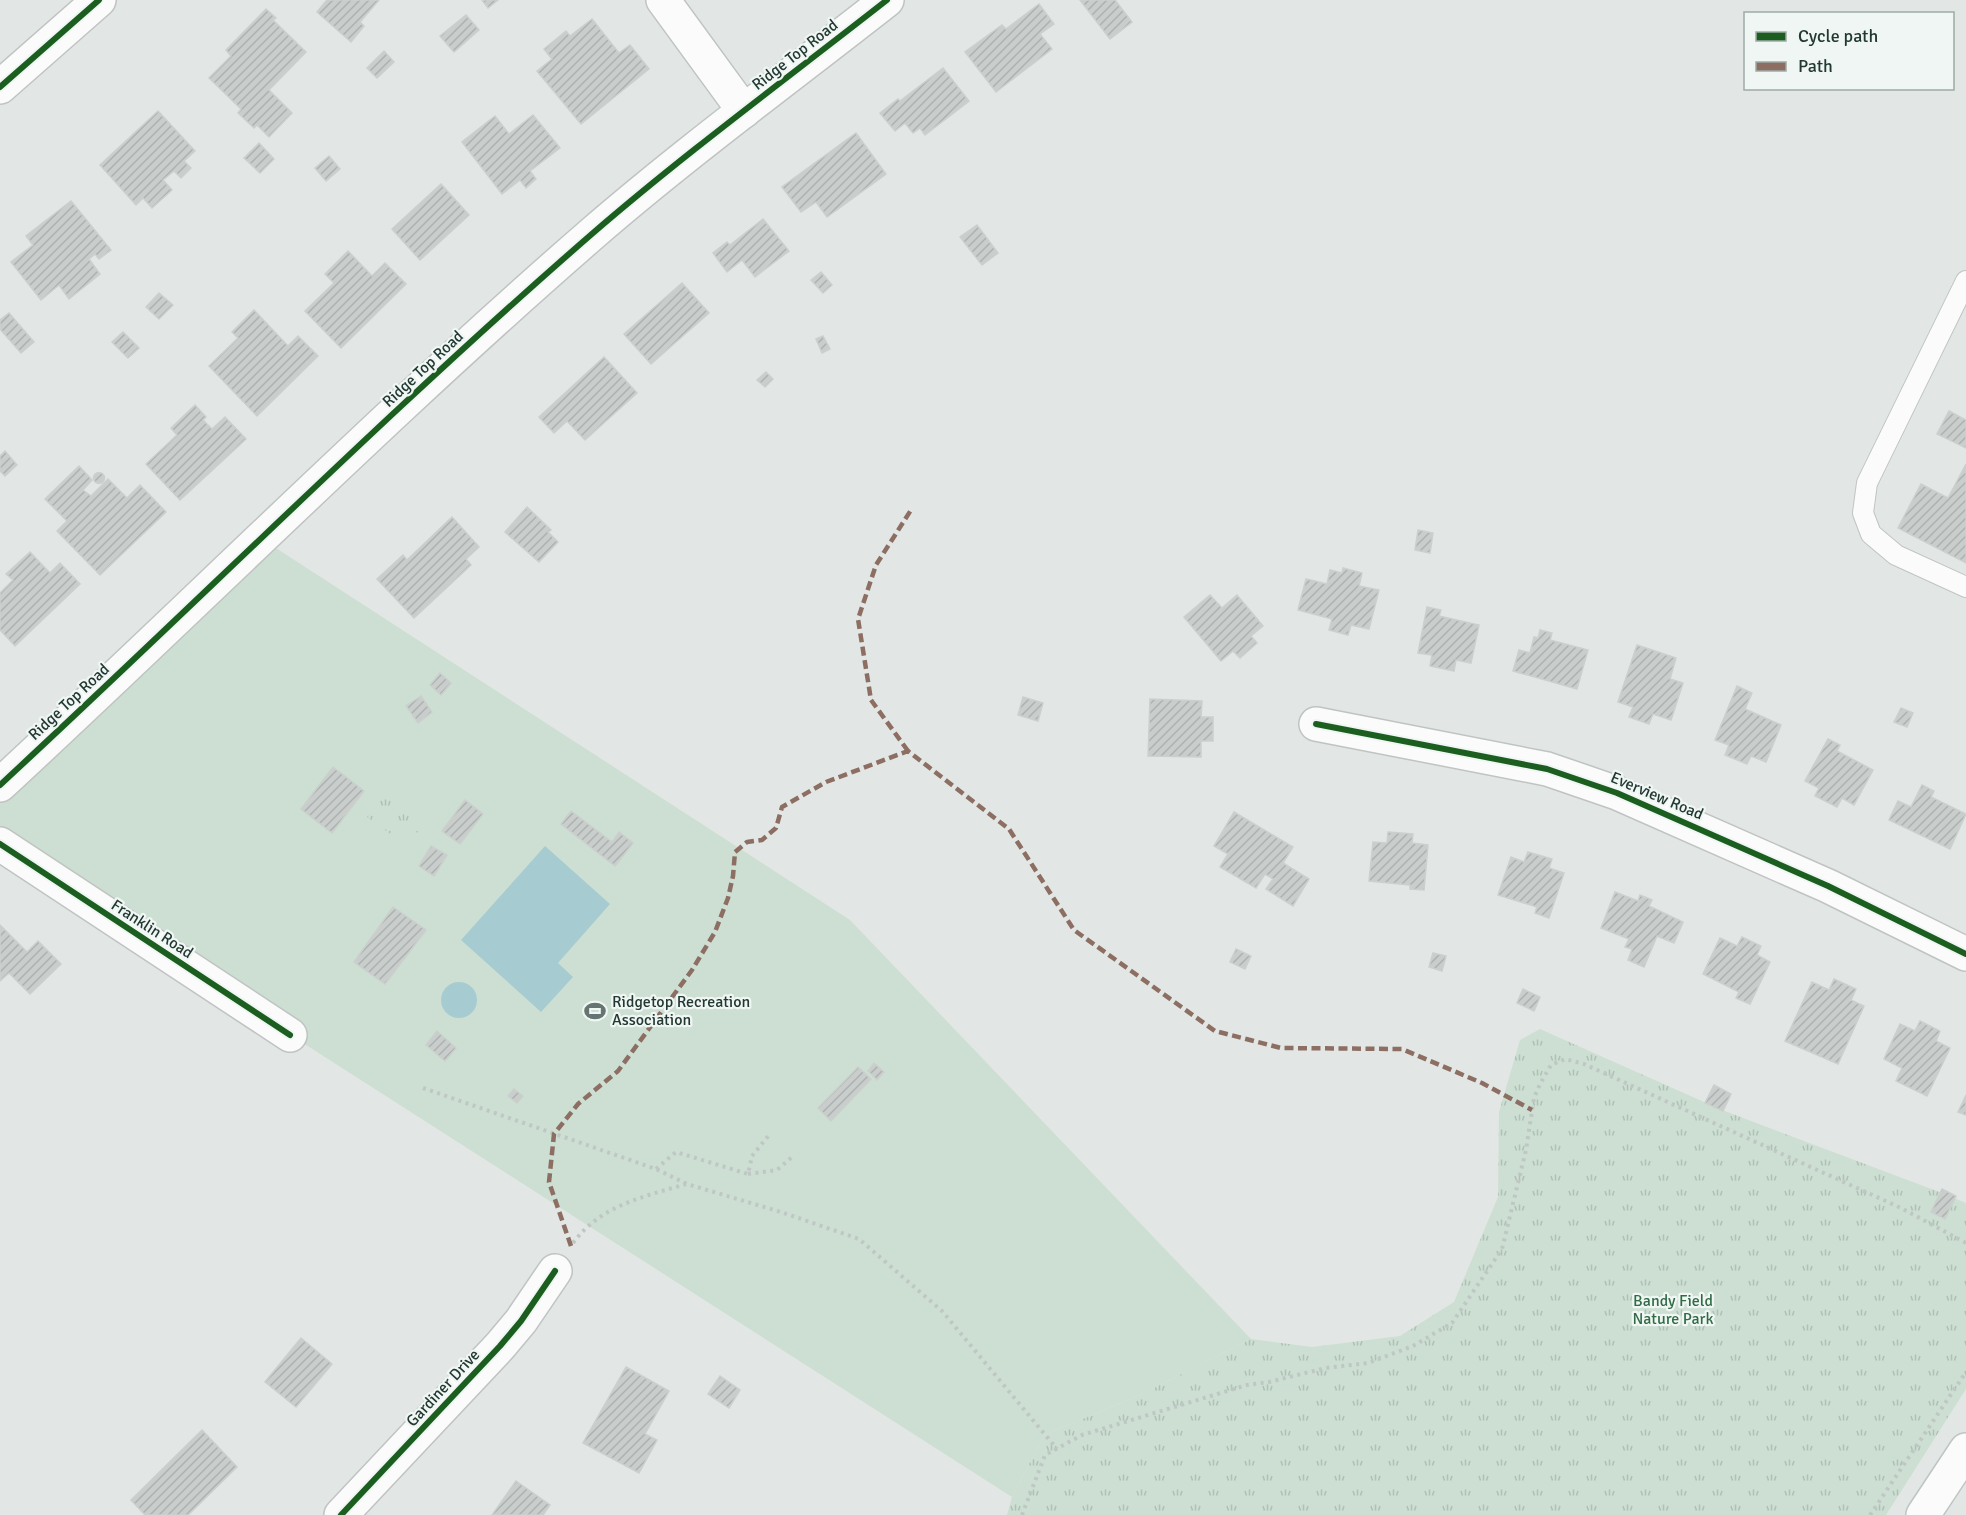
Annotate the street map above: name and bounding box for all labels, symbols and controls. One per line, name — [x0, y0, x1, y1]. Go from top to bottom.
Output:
legend — [1744, 12, 1954, 90]
street label: Ridge Top Road — [748, 15, 842, 95]
text: Cycle path — [1798, 25, 1878, 47]
text: Path — [1798, 55, 1833, 77]
street label: Ridge Top Road — [378, 326, 468, 412]
street label: Ridge Top Road — [24, 659, 114, 745]
street label: Everview Road — [1608, 767, 1706, 825]
street label: Franklin Road — [107, 895, 197, 963]
place label: Ridgetop Recreation Association — [612, 992, 750, 1030]
sports icon: Ridgetop Recreation Association — [583, 999, 607, 1023]
park label: Bandy Field Nature Park — [1632, 1291, 1714, 1329]
street label: Gardiner Drive — [402, 1345, 484, 1431]

